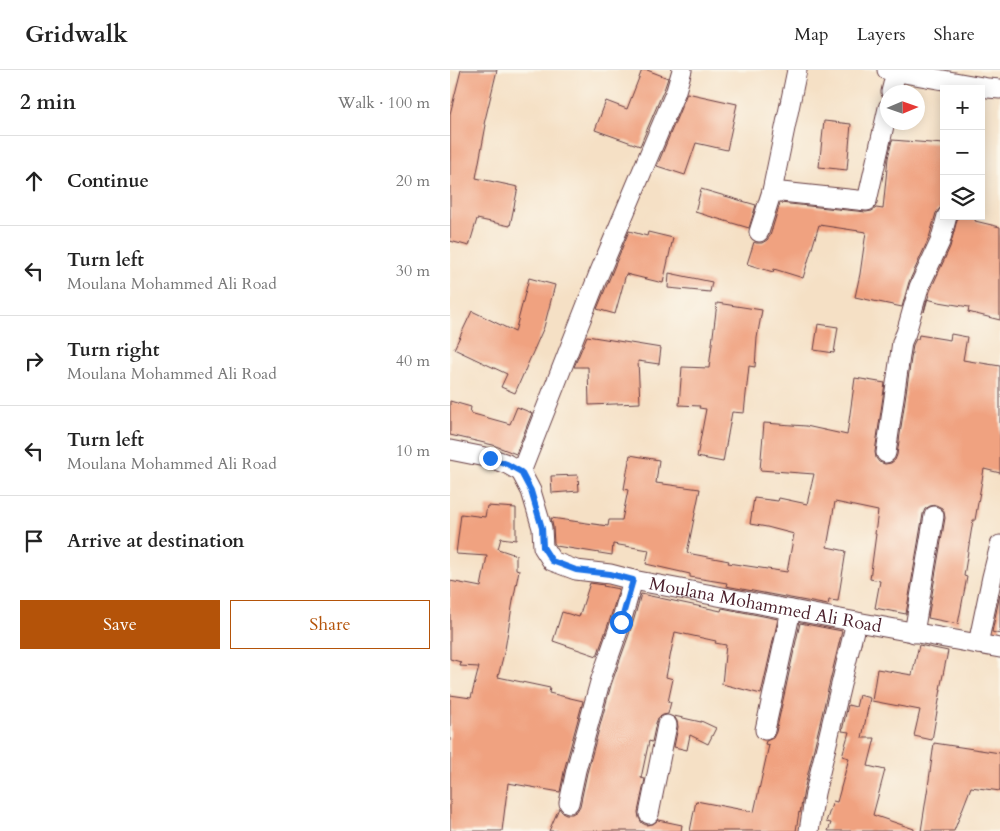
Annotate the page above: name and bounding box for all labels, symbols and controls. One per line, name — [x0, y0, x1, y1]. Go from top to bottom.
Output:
text: Gridwalk — [25, 18, 128, 51]
text: Map — [794, 22, 829, 47]
text: Layers — [857, 22, 906, 47]
text: Share — [934, 22, 975, 47]
north arrow — [880, 85, 925, 130]
map controls — [940, 85, 985, 220]
button: + — [940, 85, 985, 130]
text: 2 min — [20, 88, 76, 117]
text: Walk · 100 m — [338, 92, 430, 114]
button: − — [940, 130, 985, 175]
icon: ahead — [20, 167, 48, 195]
text: Continue — [67, 168, 149, 194]
text: 20 m — [396, 170, 430, 192]
button: layers — [940, 175, 985, 220]
text: Turn left — [67, 247, 144, 273]
icon: left — [20, 257, 48, 285]
text: 30 m — [396, 260, 430, 282]
text: Moulana Mohammed Ali Road — [67, 273, 277, 295]
text: Turn right — [67, 337, 159, 363]
icon: right — [20, 347, 48, 375]
text: 40 m — [396, 350, 430, 372]
text: Moulana Mohammed Ali Road — [67, 363, 277, 385]
text: Turn left — [67, 427, 144, 453]
icon: left — [20, 437, 48, 465]
text: 10 m — [396, 440, 430, 462]
route end — [479, 447, 502, 470]
text: Moulana Mohammed Ali Road — [67, 453, 277, 475]
icon: arrive — [20, 527, 48, 555]
text: Arrive at destination — [67, 528, 244, 554]
street label: Moulana Mohammed Ali Road — [647, 571, 884, 639]
button: Save — [20, 600, 220, 649]
button: Share — [230, 600, 430, 649]
route start — [610, 611, 633, 634]

